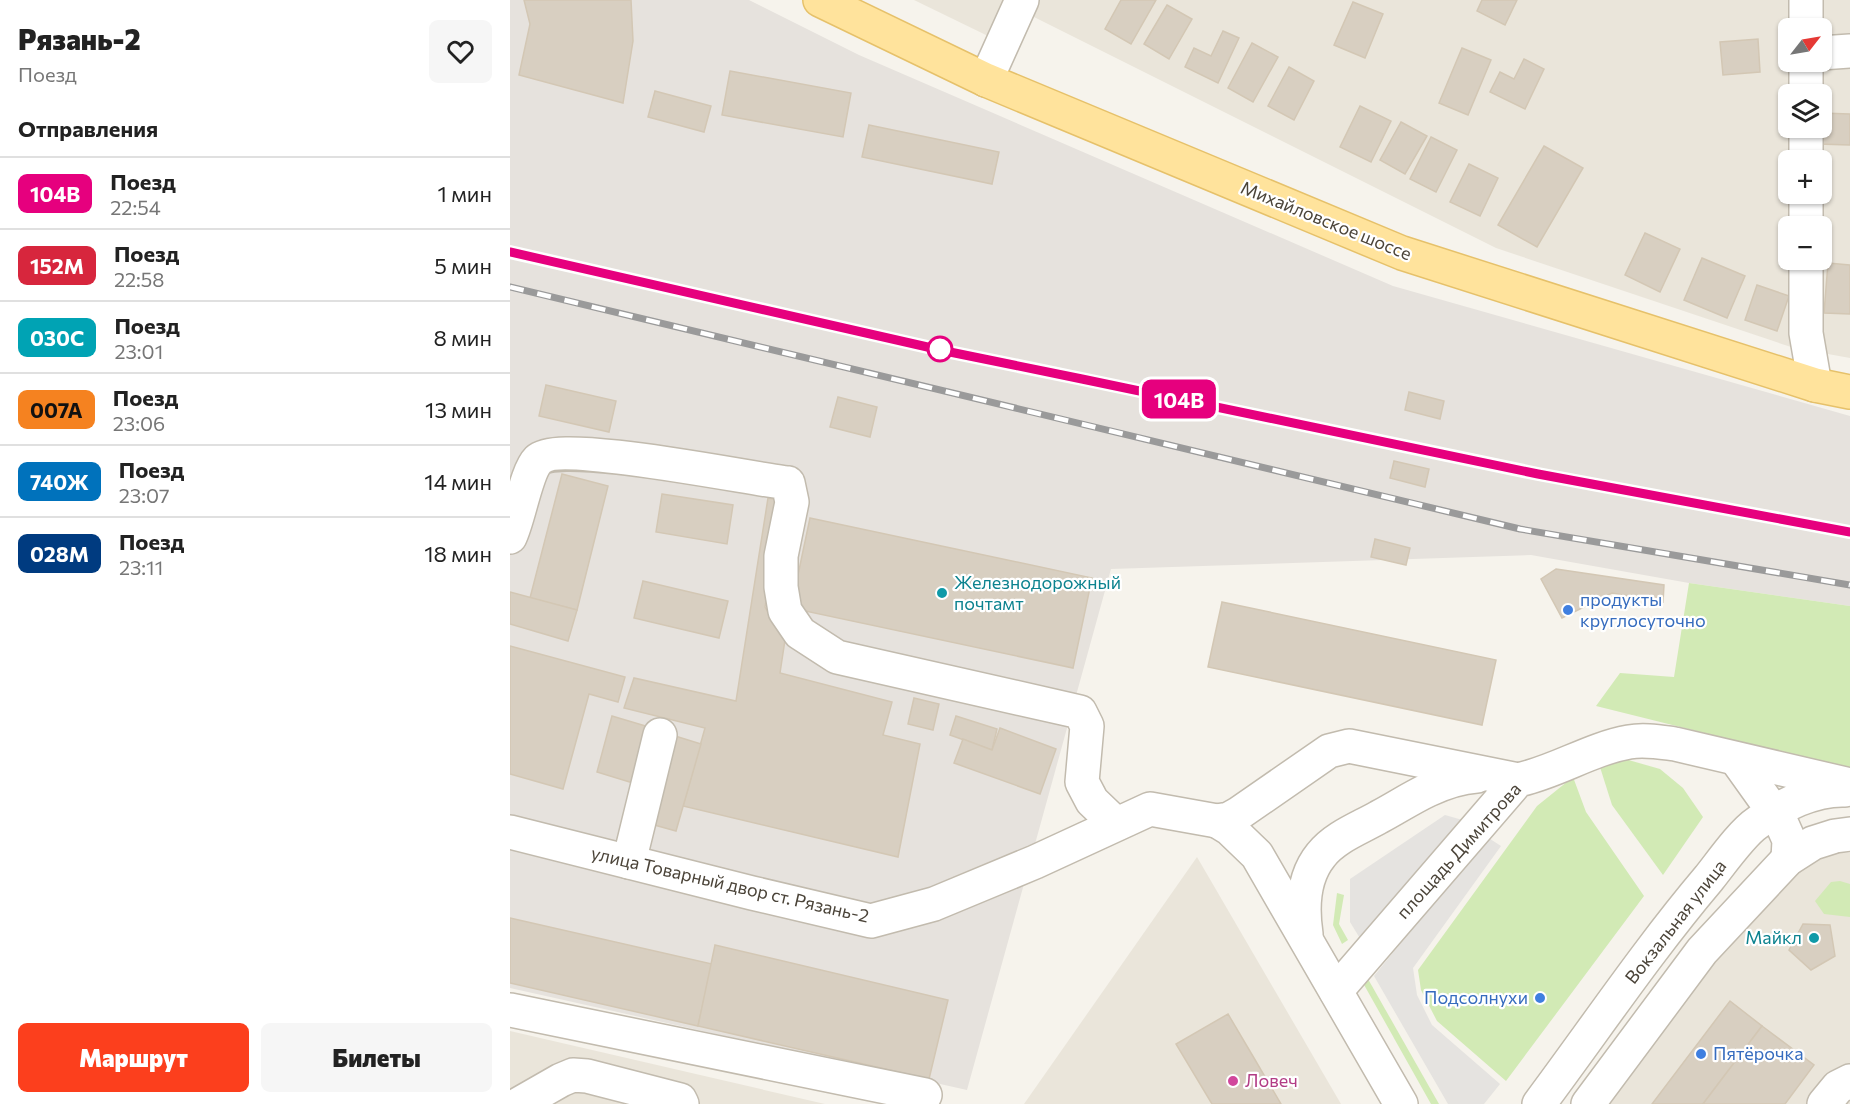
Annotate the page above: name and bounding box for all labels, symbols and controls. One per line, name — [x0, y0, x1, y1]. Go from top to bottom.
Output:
north arrow — [1778, 18, 1832, 72]
map controls — [1778, 18, 1832, 270]
button: heart — [429, 20, 492, 83]
text: Рязань-2 — [18, 22, 141, 56]
text: Поезд — [18, 62, 77, 86]
button: layers — [1778, 84, 1832, 138]
text: Отправления — [18, 115, 158, 142]
button: + — [1778, 150, 1832, 204]
text: Поезд — [110, 168, 176, 195]
street label: Михайловское шоссе — [1238, 176, 1415, 264]
text: 1 мин — [438, 180, 492, 207]
text: 104В — [30, 181, 80, 206]
text: 22:54 — [110, 195, 161, 219]
button: − — [1778, 216, 1832, 270]
text: Поезд — [114, 240, 179, 267]
text: 5 мин — [434, 252, 492, 279]
text: 152М — [30, 253, 84, 278]
text: 22:58 — [114, 267, 164, 291]
text: Поезд — [114, 312, 180, 339]
text: 8 мин — [434, 324, 492, 351]
text: 030C — [30, 325, 84, 350]
unlabelled marker — [927, 336, 953, 362]
text: 23:01 — [114, 339, 163, 363]
line badge: 104В — [1137, 380, 1221, 418]
text: Поезд — [113, 384, 178, 411]
text: 104В — [1154, 387, 1204, 412]
text: 13 мин — [425, 396, 492, 423]
text: 007А — [30, 397, 83, 422]
text: 23:06 — [113, 411, 165, 435]
text: Поезд — [119, 456, 184, 483]
text: 14 мин — [424, 468, 492, 495]
text: 740Ж — [30, 469, 89, 494]
text: 23:07 — [119, 483, 169, 507]
text: Поезд — [119, 528, 184, 555]
text: 18 мин — [424, 540, 492, 567]
text: 028М — [30, 541, 89, 566]
text: 23:11 — [119, 555, 163, 579]
place label: Железнодорожный почтамт — [954, 571, 1121, 614]
marker: Железнодорожный почтамт — [935, 586, 949, 600]
place label: продукты круглосуточно — [1580, 588, 1706, 631]
marker: продукты круглосуточно — [1561, 603, 1575, 617]
street label: площадь Димитрова — [1391, 778, 1525, 923]
street label: улица Товарный двор ст. Рязань-2 — [589, 841, 871, 927]
street label: Вокзальная улица — [1620, 855, 1730, 988]
place label: Майкл — [1745, 926, 1802, 948]
marker: Майкл — [1807, 931, 1821, 945]
place label: Подсолнухи — [1424, 986, 1528, 1008]
marker: Подсолнухи — [1533, 991, 1547, 1005]
button: Маршрут — [18, 1023, 249, 1092]
button: Билеты — [261, 1023, 492, 1092]
place label: Пятёрочка — [1713, 1042, 1804, 1064]
marker: Пятёрочка — [1694, 1047, 1708, 1061]
place label: Ловеч — [1245, 1069, 1298, 1091]
marker: Ловеч — [1226, 1074, 1240, 1088]

